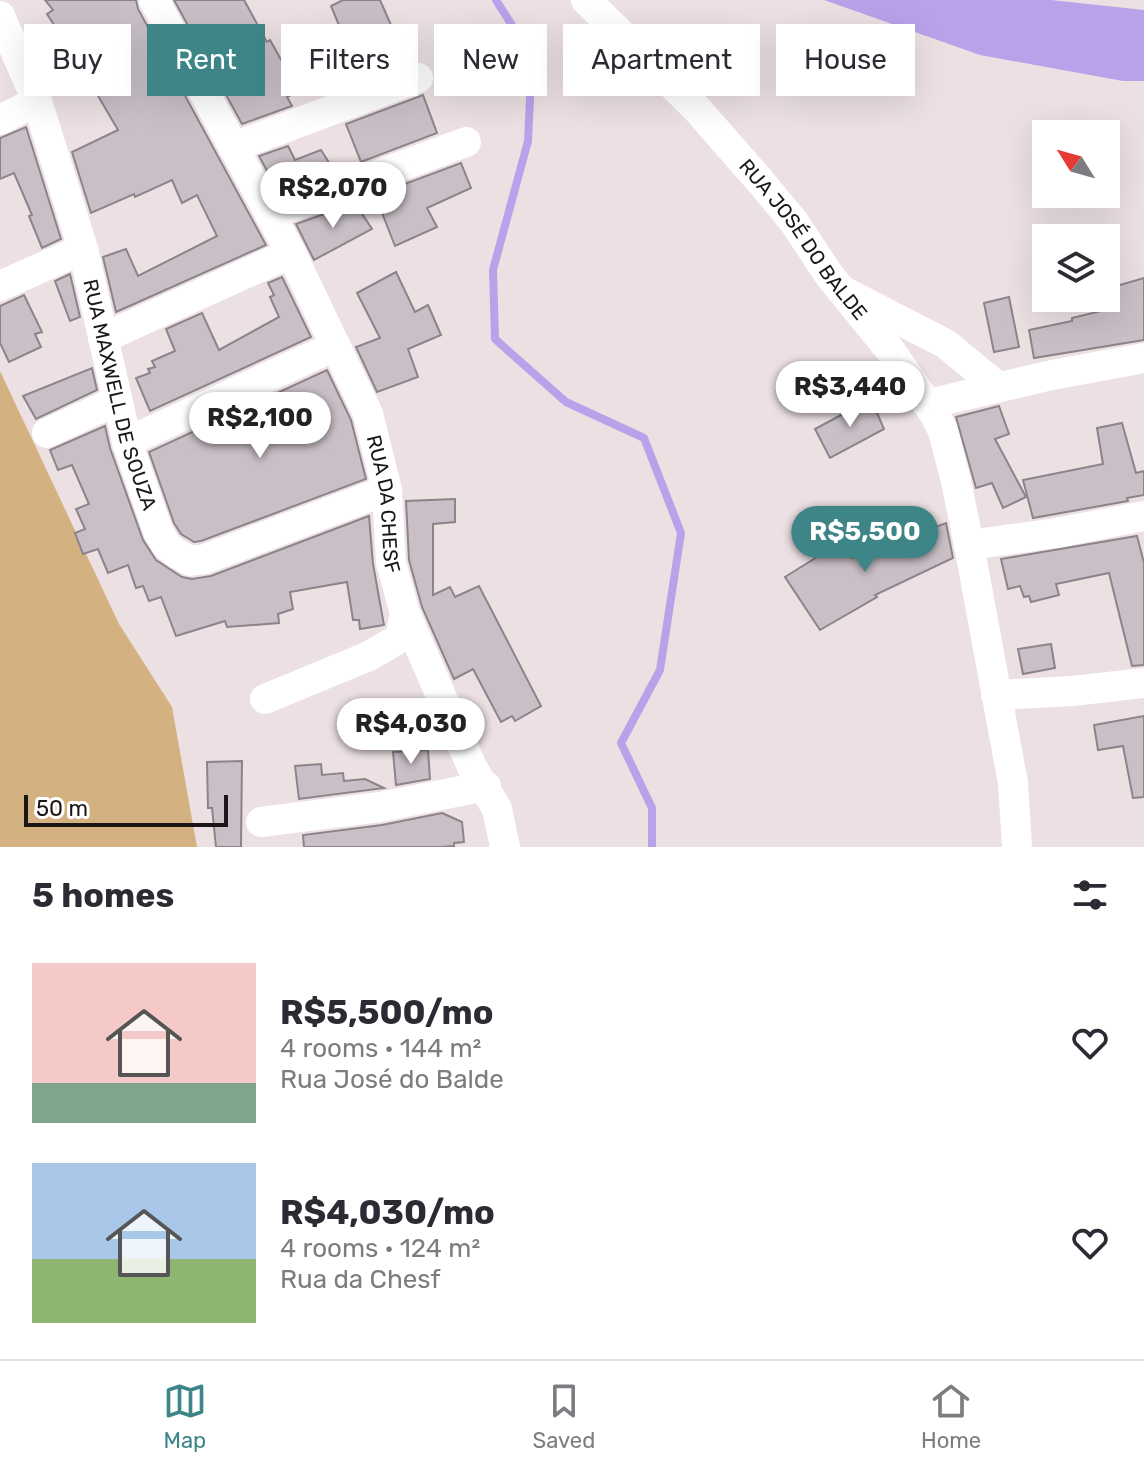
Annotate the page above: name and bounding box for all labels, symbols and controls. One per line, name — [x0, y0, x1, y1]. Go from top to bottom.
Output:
chip: Buy — [24, 24, 131, 96]
chip: Rent — [147, 24, 265, 96]
chip: Filters — [281, 24, 418, 96]
chip: New — [434, 24, 547, 96]
chip: Apartment — [563, 24, 760, 96]
chip: House — [776, 24, 915, 96]
north arrow — [1032, 120, 1120, 208]
map controls — [1032, 120, 1120, 312]
street label: RUA JOSÉ DO BALDE — [734, 154, 872, 325]
pin: R$2,070 — [259, 162, 407, 230]
text: R$2,070 — [278, 172, 388, 203]
button: layers — [1032, 224, 1120, 312]
street label: RUA MAXWELL DE SOUZA — [78, 277, 162, 513]
pin: R$3,440 — [776, 361, 924, 429]
text: R$3,440 — [794, 371, 906, 402]
pin: R$2,100 — [186, 392, 334, 460]
text: R$2,100 — [207, 402, 313, 433]
street label: RUA DA CHESF — [362, 432, 405, 576]
pin: R$5,500 — [791, 506, 939, 574]
text: R$5,500 — [809, 516, 921, 547]
pin: R$4,030 — [337, 698, 485, 766]
text: R$4,030 — [355, 708, 467, 739]
scale bar — [24, 791, 228, 827]
text: 50 m — [36, 795, 88, 822]
icon: filters — [1068, 873, 1112, 917]
text: 5 homes — [32, 875, 174, 916]
text: R$5,500/mo — [280, 992, 493, 1033]
icon: home — [96, 995, 192, 1091]
icon: heart — [1068, 1021, 1112, 1065]
text: 4 rooms · 144 m² — [280, 1033, 481, 1064]
text: Rua José do Balde — [280, 1064, 504, 1095]
text: R$4,030/mo — [280, 1192, 495, 1233]
icon: home — [96, 1195, 192, 1291]
icon: heart — [1068, 1221, 1112, 1265]
text: 4 rooms · 124 m² — [280, 1233, 480, 1264]
text: Rua da Chesf — [280, 1264, 441, 1295]
tab: Map — [163, 1379, 207, 1454]
tab: Saved — [532, 1379, 595, 1454]
tab: Home — [921, 1379, 981, 1454]

